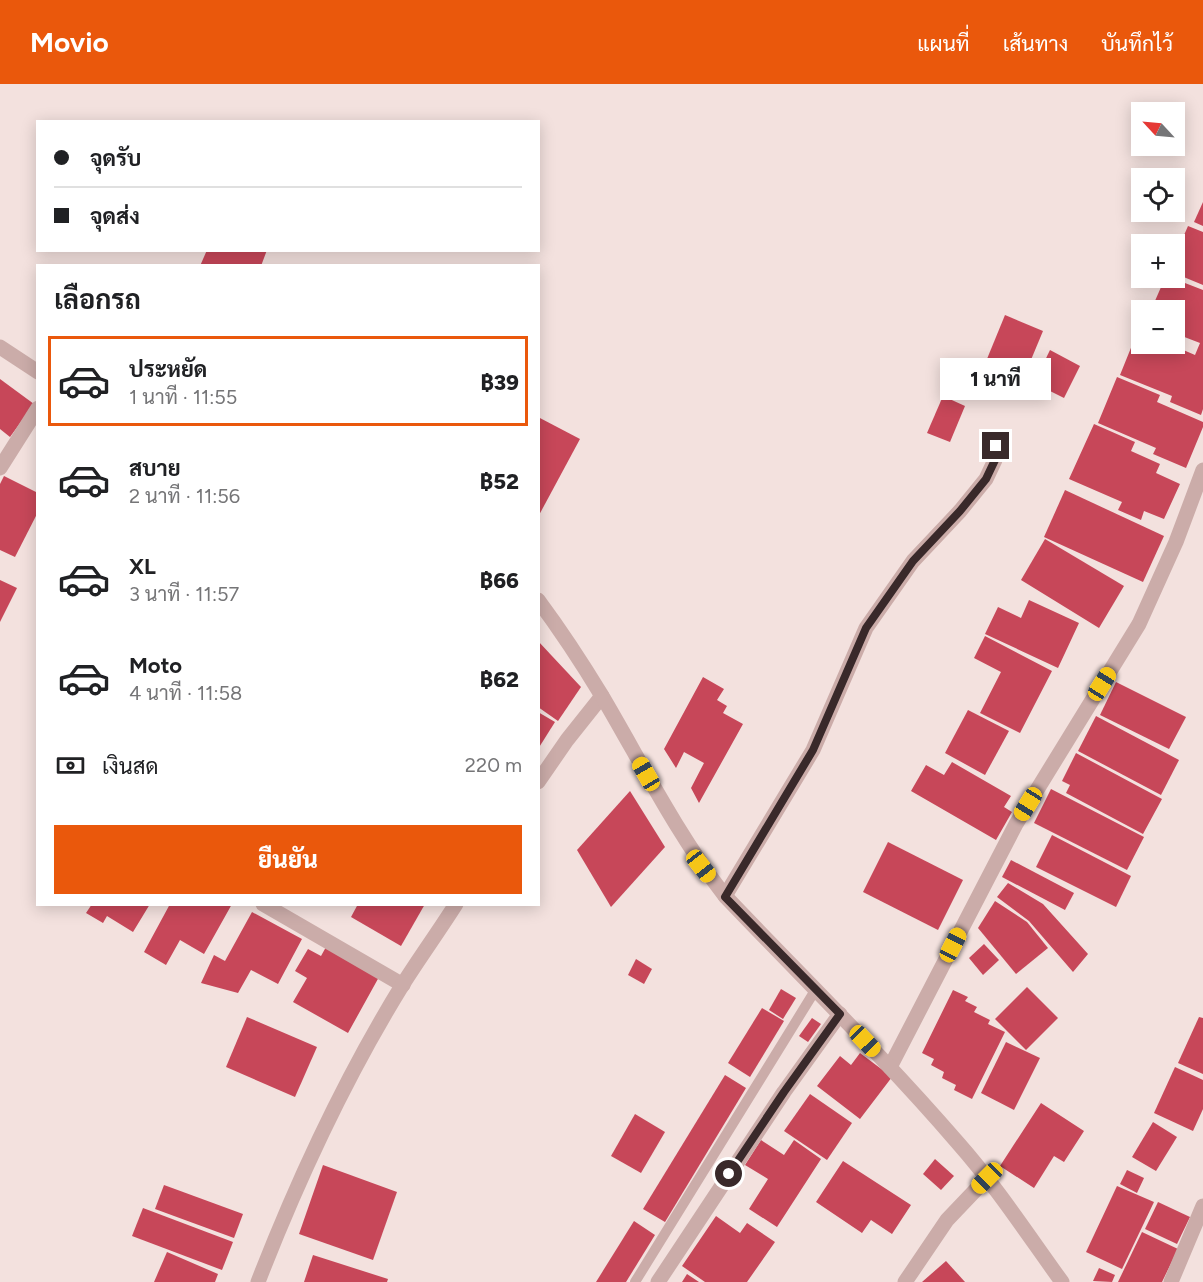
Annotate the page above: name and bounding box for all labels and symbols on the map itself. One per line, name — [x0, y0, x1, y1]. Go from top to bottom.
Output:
north arrow — [1131, 102, 1185, 156]
callout: 1 นาที — [940, 359, 1052, 401]
route end — [982, 432, 1009, 459]
car — [1085, 664, 1119, 704]
car — [629, 754, 663, 794]
car — [1011, 784, 1045, 824]
car — [683, 846, 719, 886]
car — [937, 925, 969, 965]
car — [846, 1022, 884, 1060]
car — [968, 1159, 1006, 1197]
route start — [715, 1160, 742, 1187]

